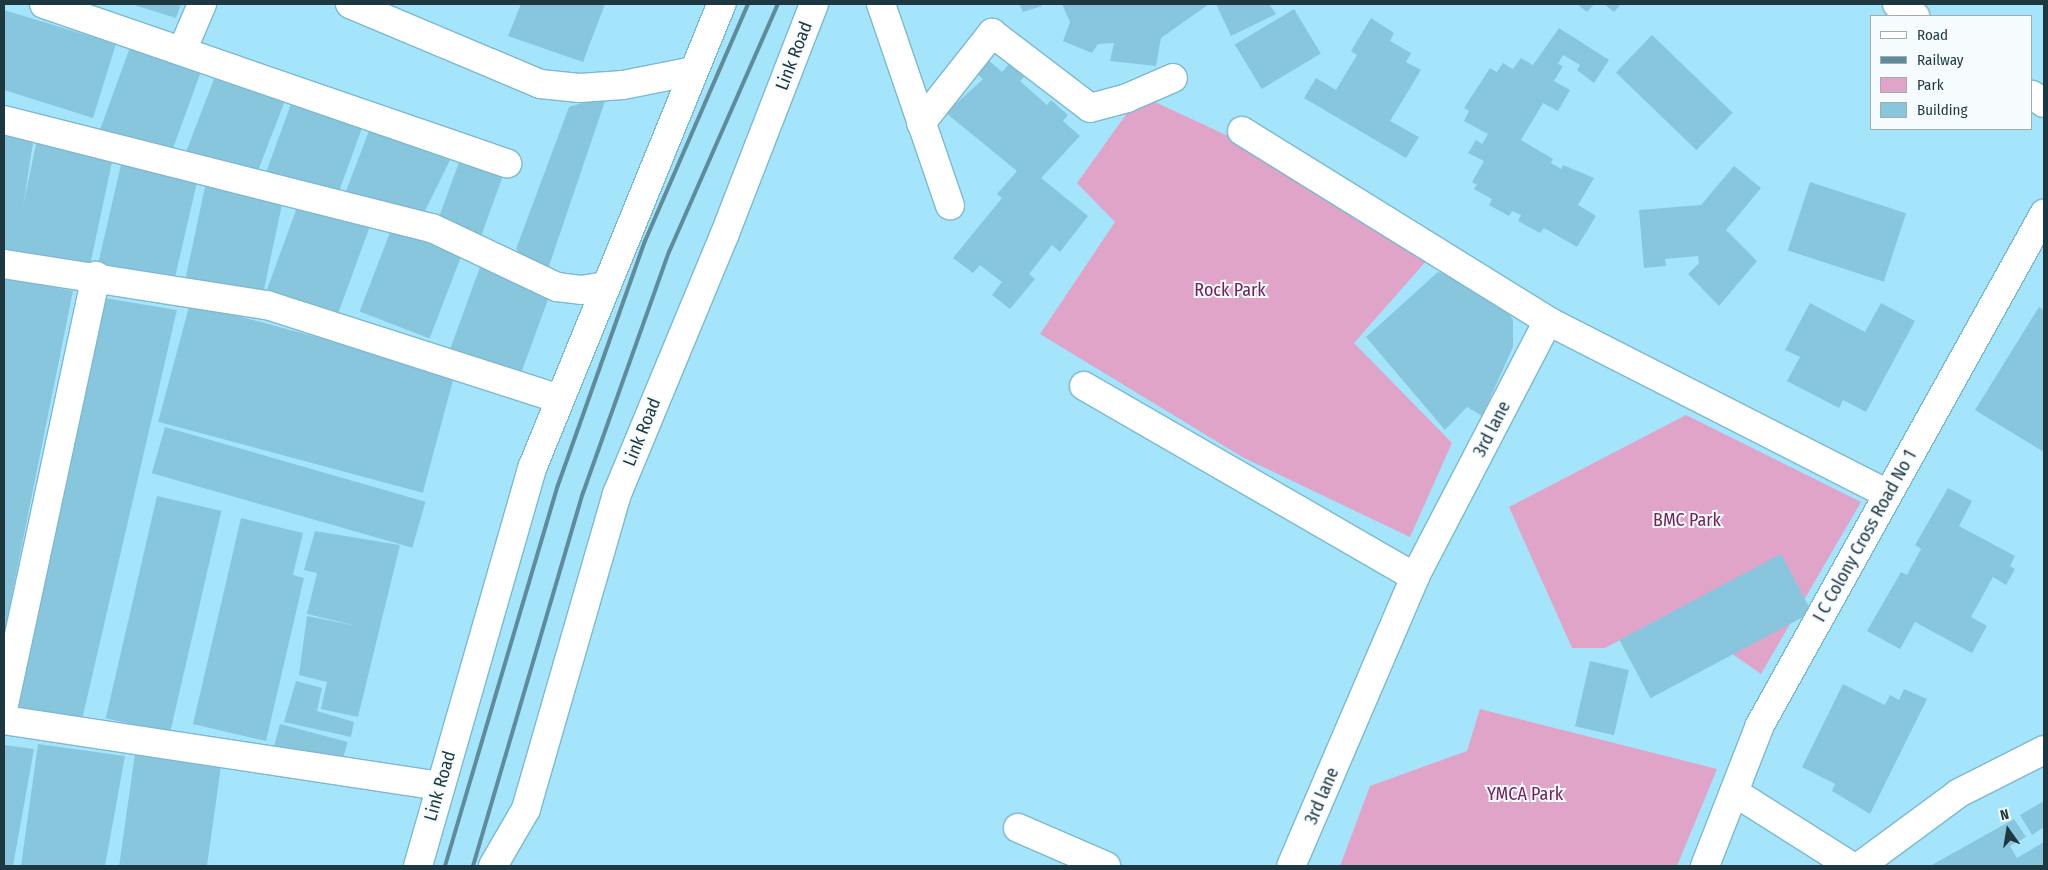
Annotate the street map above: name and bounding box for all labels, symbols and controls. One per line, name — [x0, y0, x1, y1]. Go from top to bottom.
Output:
legend — [1870, 15, 2033, 130]
street label: Link Road — [771, 19, 817, 93]
text: Road — [1917, 26, 1948, 44]
text: Railway — [1917, 51, 1964, 69]
text: Park — [1917, 76, 1944, 94]
text: Building — [1917, 101, 1968, 119]
park label: Rock Park — [1194, 279, 1266, 301]
street label: Link Road — [619, 395, 665, 469]
street label: 3rd lane — [1469, 398, 1515, 460]
street label: I C Colony Cross Road No 1 — [1809, 446, 1921, 626]
park label: BMC Park — [1653, 509, 1721, 531]
street label: Link Road — [420, 748, 460, 824]
street label: 3rd lane — [1300, 764, 1344, 828]
park label: YMCA Park — [1487, 783, 1563, 805]
north arrow — [1983, 805, 2033, 855]
text: N — [1999, 806, 2011, 824]

